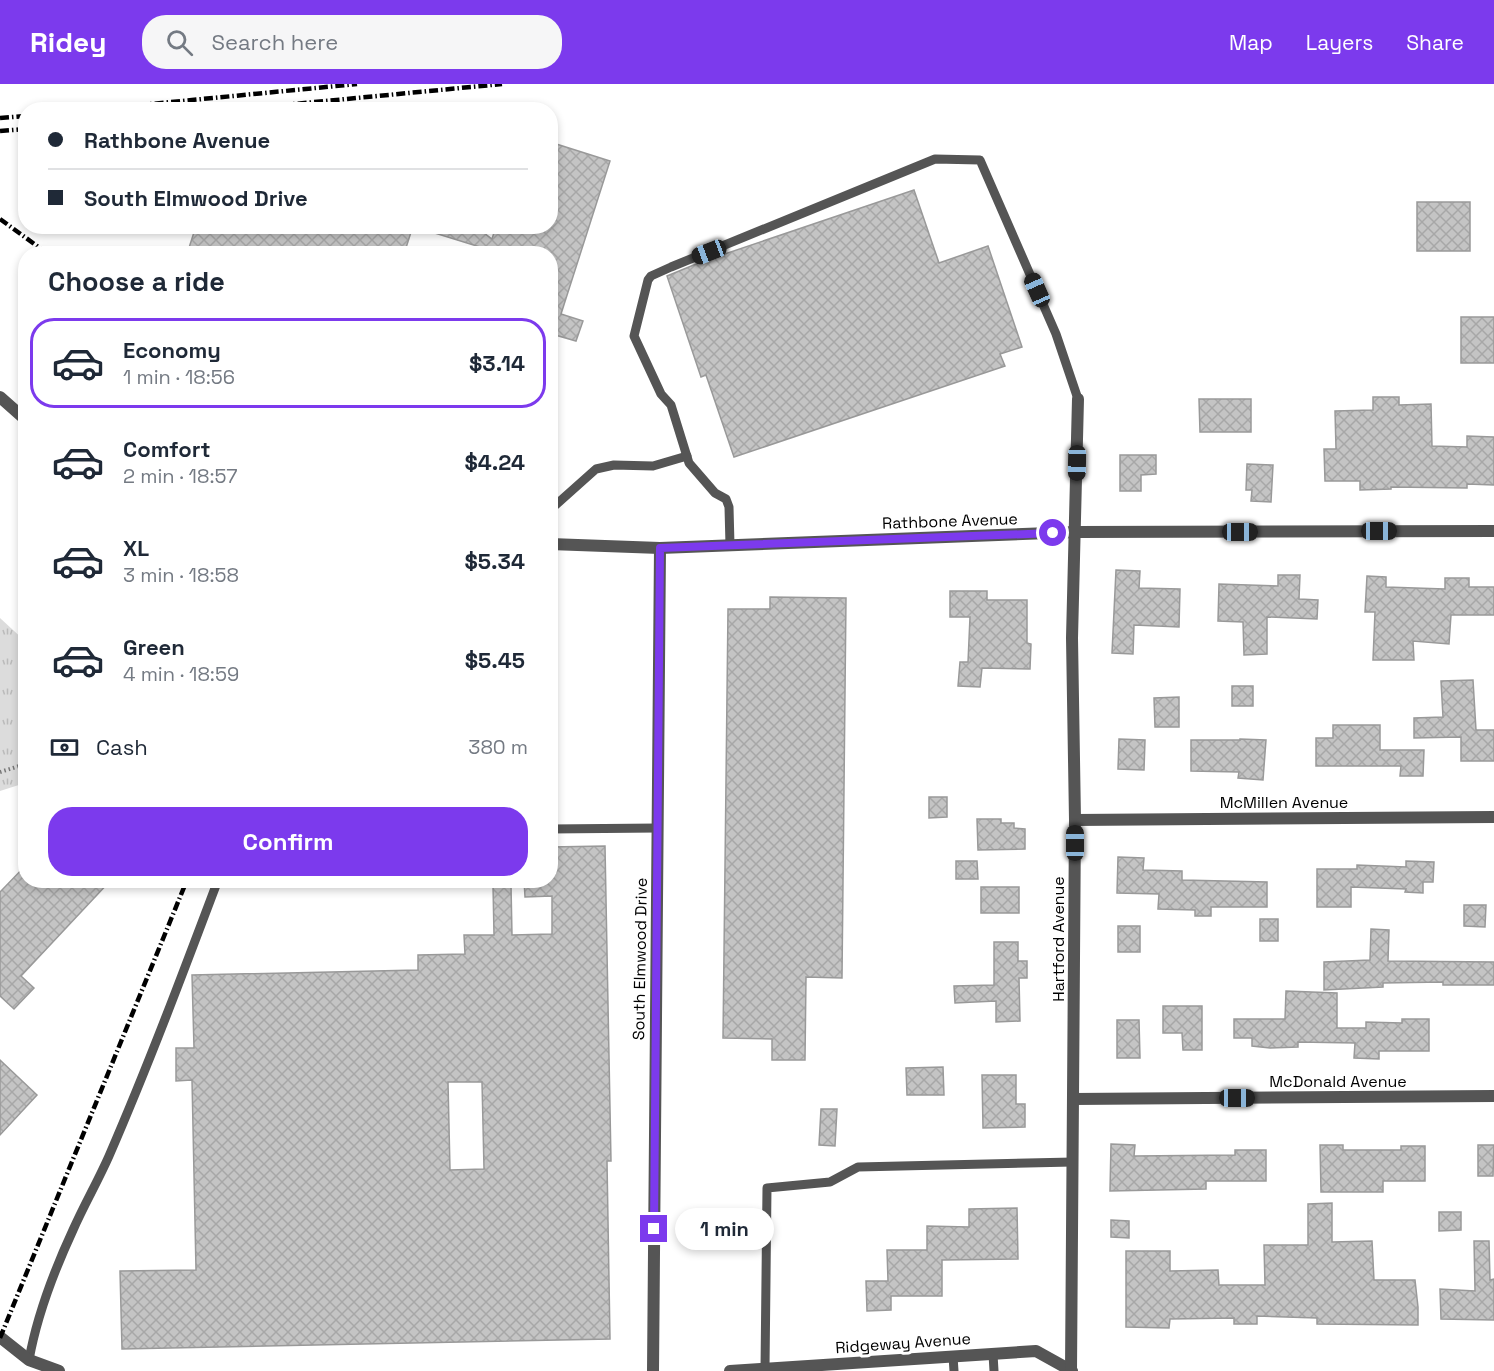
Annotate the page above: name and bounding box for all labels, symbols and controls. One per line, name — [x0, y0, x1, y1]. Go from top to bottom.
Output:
search box — [142, 15, 562, 69]
text: Ridey — [30, 24, 106, 60]
icon: search — [163, 26, 196, 59]
text: Search here — [211, 28, 338, 56]
text: Map — [1229, 29, 1273, 56]
text: Layers — [1306, 29, 1373, 56]
text: Share — [1406, 29, 1464, 56]
text: Rathbone Avenue — [84, 126, 270, 154]
text: South Elmwood Drive — [84, 184, 308, 212]
car — [689, 237, 729, 267]
text: Choose a ride — [48, 264, 225, 299]
car — [1021, 270, 1053, 310]
icon: car — [51, 336, 105, 390]
text: Economy — [123, 336, 221, 364]
text: $3.14 — [469, 349, 525, 377]
text: 1 min · 18:56 — [123, 364, 235, 390]
icon: car — [51, 435, 105, 489]
text: Comfort — [123, 435, 211, 463]
car — [1068, 445, 1086, 481]
text: $4.24 — [464, 448, 525, 476]
text: 2 min · 18:57 — [123, 463, 237, 489]
street label: Rathbone Avenue — [882, 508, 1018, 534]
route start — [1039, 519, 1066, 546]
car — [1361, 522, 1397, 540]
car — [1222, 523, 1258, 541]
icon: car — [51, 534, 105, 588]
text: XL — [123, 534, 149, 562]
text: $5.34 — [465, 547, 525, 575]
text: 3 min · 18:58 — [123, 562, 239, 588]
icon: car — [51, 633, 105, 687]
text: Green — [123, 633, 185, 661]
text: $5.45 — [465, 646, 525, 674]
text: 4 min · 18:59 — [123, 661, 239, 687]
icon: cash — [48, 731, 81, 764]
text: Cash — [96, 733, 148, 761]
text: 380 m — [468, 734, 528, 760]
street label: McMillen Avenue — [1220, 792, 1348, 813]
button: Confirm — [48, 807, 528, 876]
car — [1066, 825, 1084, 861]
street label: Hartford Avenue — [1048, 876, 1069, 1002]
street label: South Elmwood Drive — [628, 878, 652, 1040]
street label: McDonald Avenue — [1269, 1071, 1407, 1092]
car — [1219, 1089, 1255, 1107]
callout: 1 min — [675, 1208, 774, 1250]
route end — [640, 1215, 667, 1242]
text: 1 min — [700, 1216, 749, 1242]
street label: Ridgeway Avenue — [835, 1328, 971, 1358]

